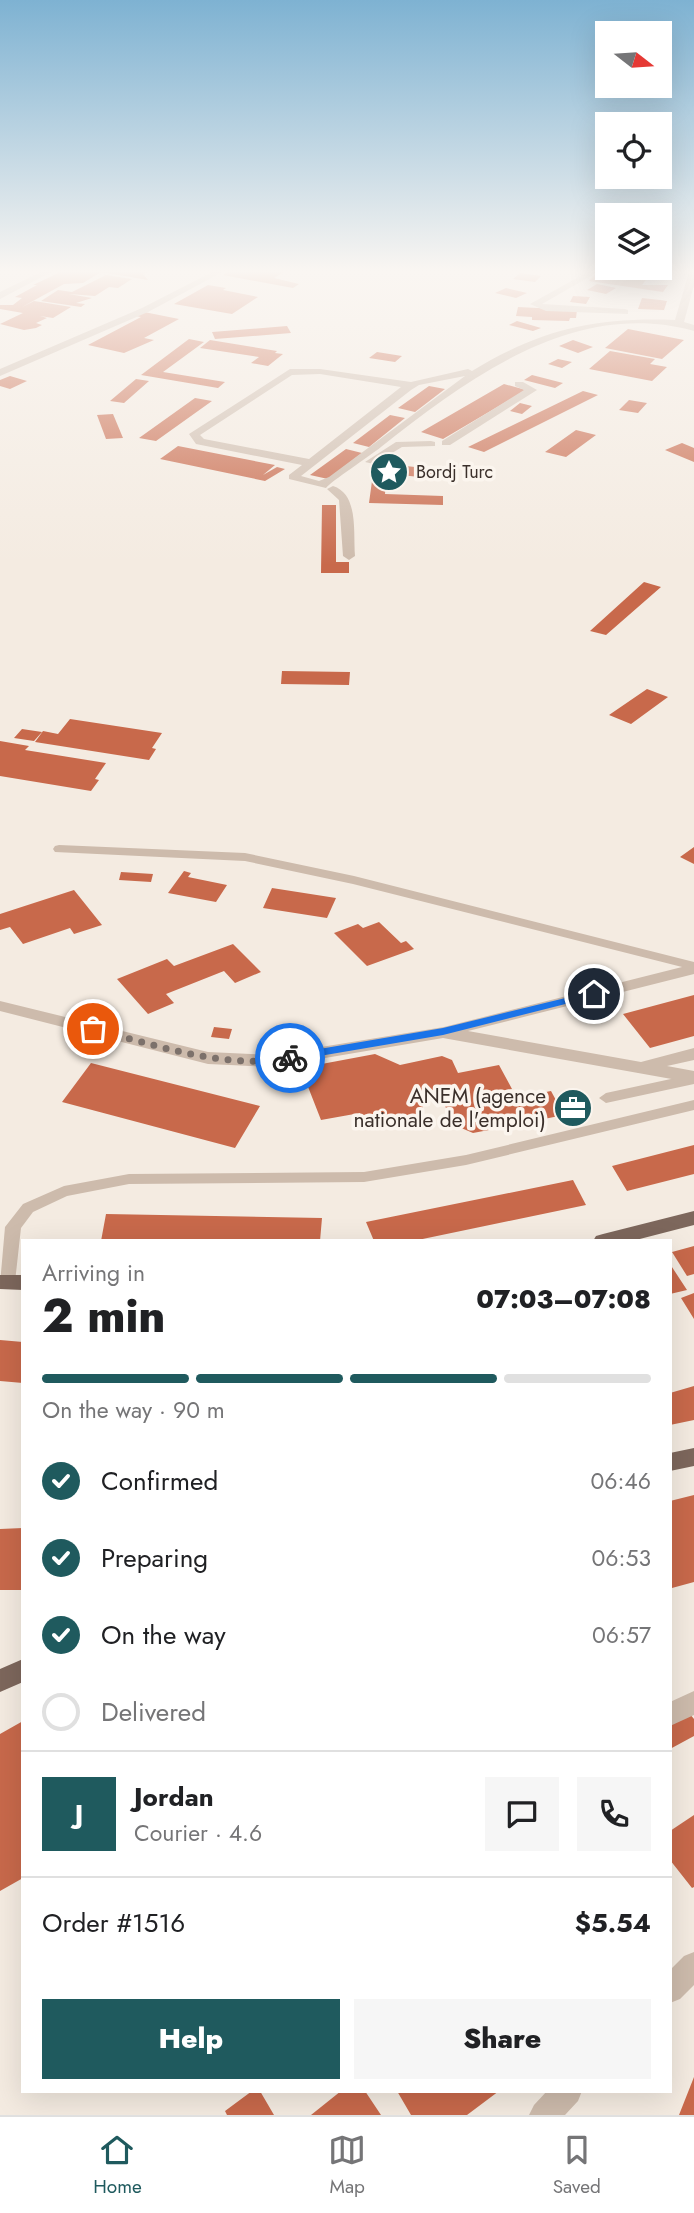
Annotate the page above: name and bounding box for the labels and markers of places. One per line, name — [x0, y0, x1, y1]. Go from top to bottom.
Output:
place icon: Bordj Turc — [368, 451, 410, 493]
place label: Bordj Turc — [416, 459, 493, 485]
pin — [564, 964, 624, 1024]
pin — [63, 999, 123, 1059]
place label: ANEM (agence nationale de l'emploi) — [354, 1081, 546, 1135]
office icon: ANEM (agence nationale de l'emploi) — [552, 1087, 594, 1129]

